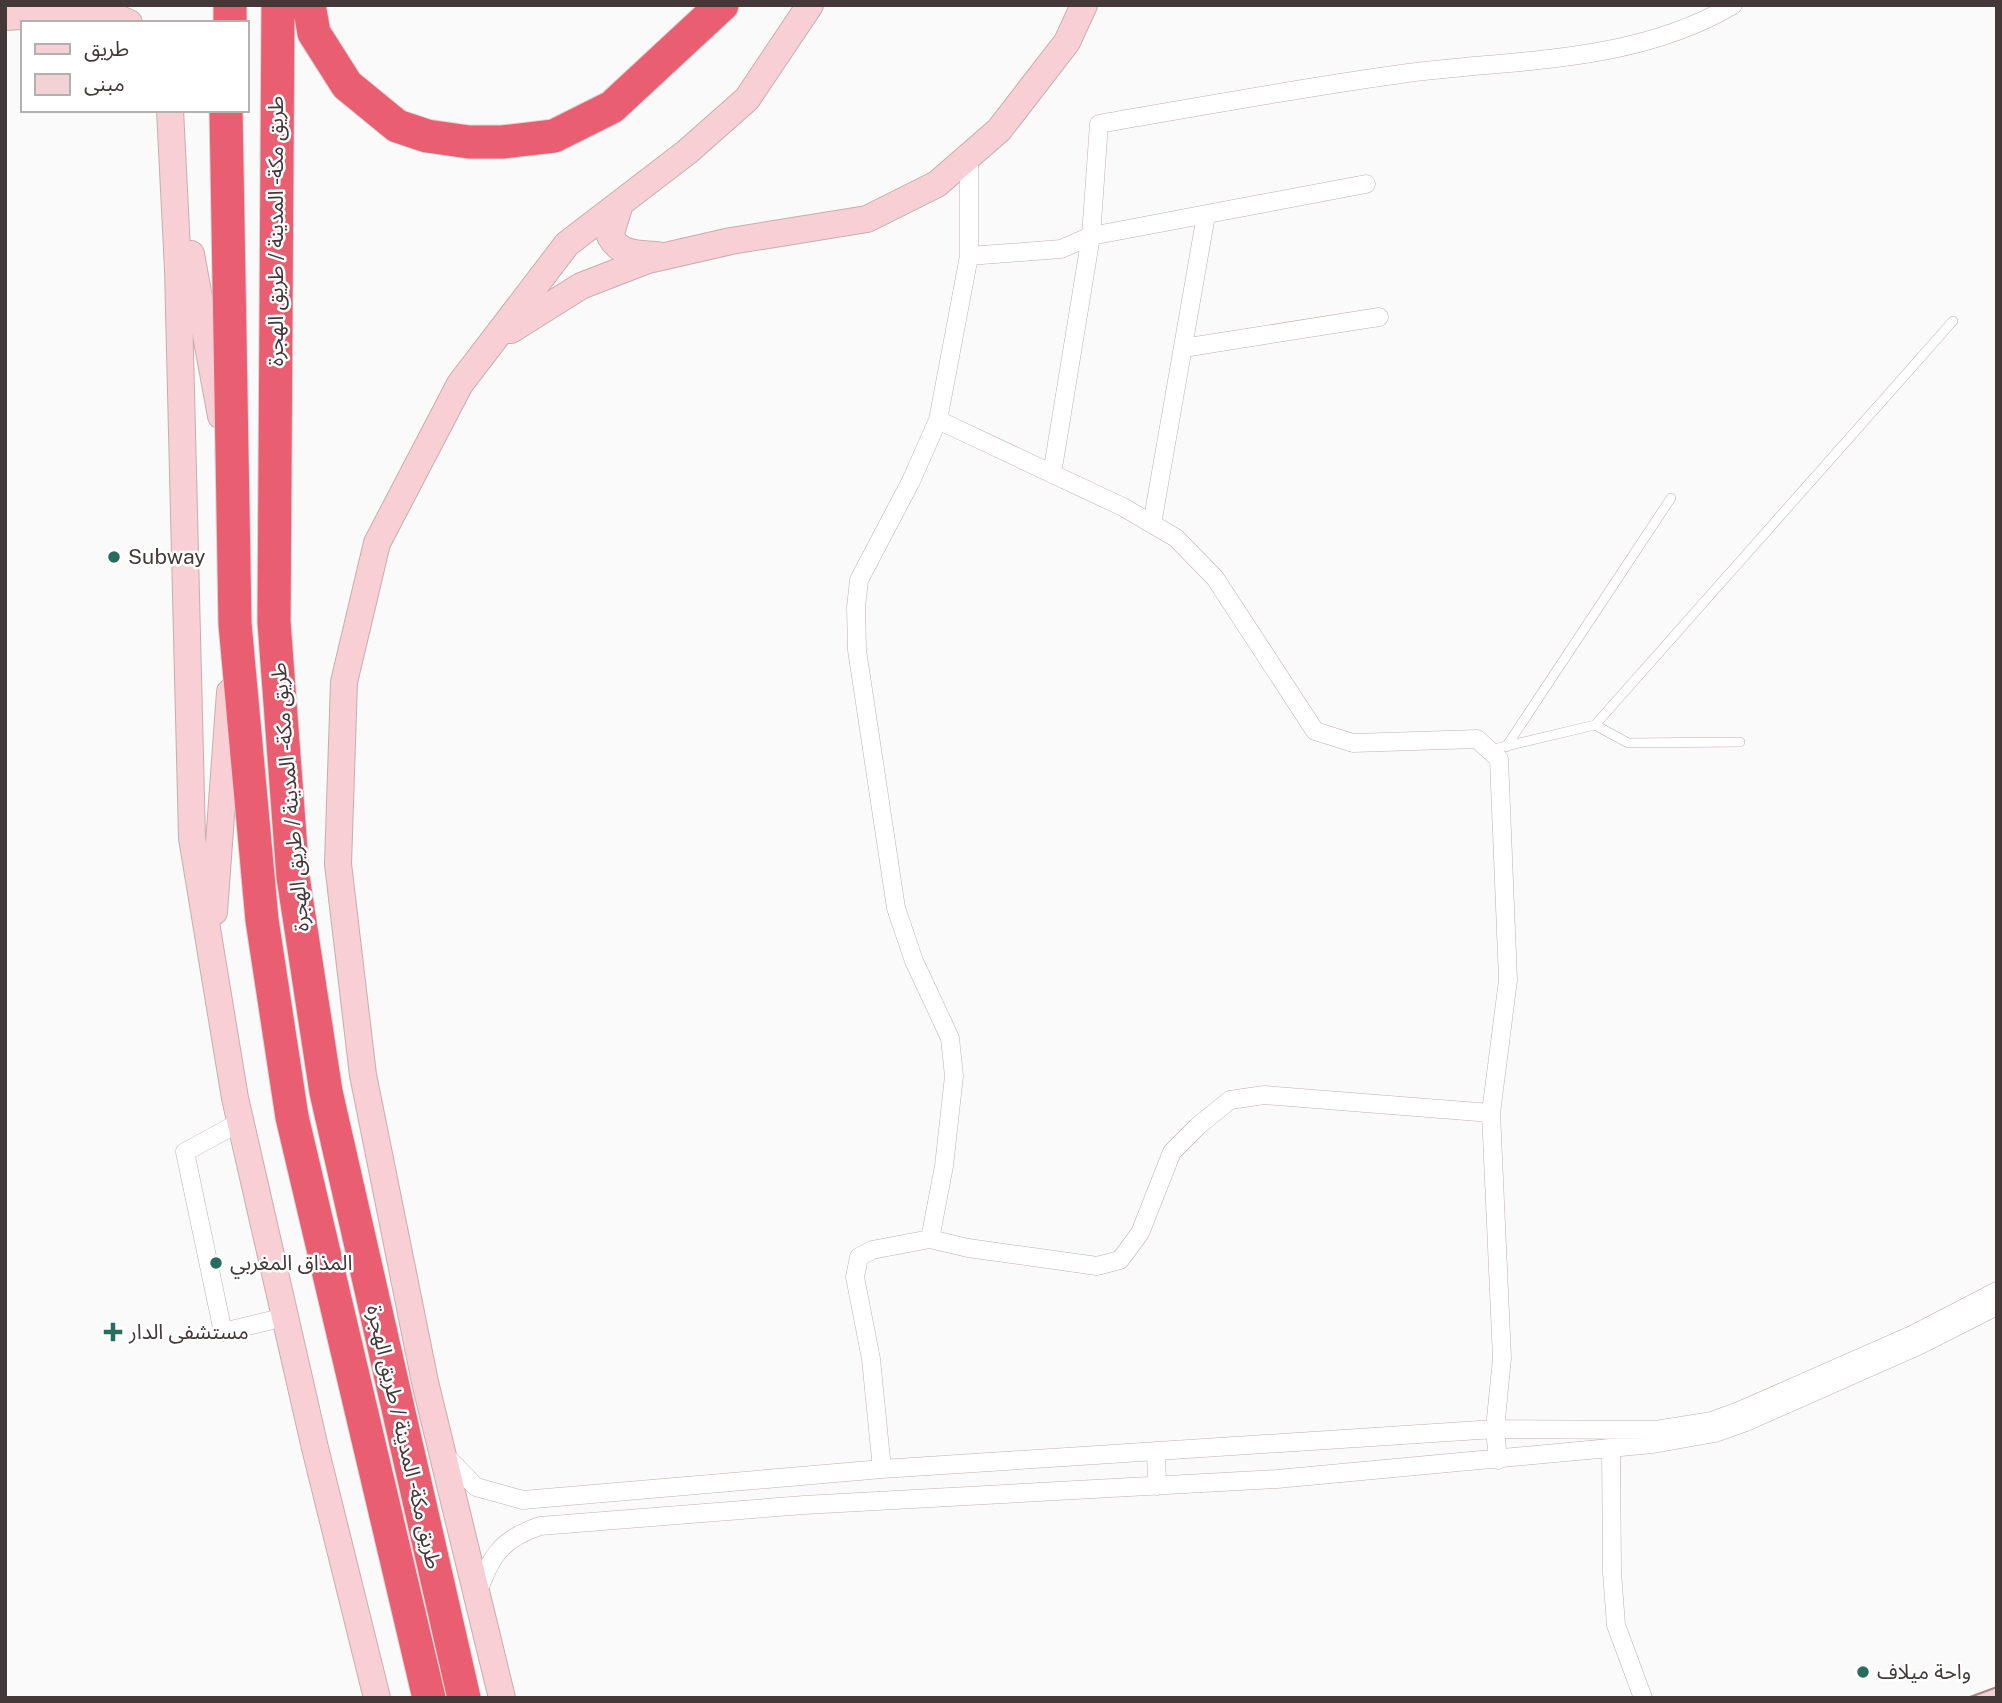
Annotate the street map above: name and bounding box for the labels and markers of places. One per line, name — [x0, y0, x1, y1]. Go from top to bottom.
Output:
place label: Subway — [128, 544, 205, 569]
marker: Subway — [106, 549, 122, 565]
place label: المذاق المغربي — [230, 1250, 352, 1279]
marker: المذاق المغربي — [208, 1255, 224, 1271]
place label: مستشفى الدار — [128, 1319, 249, 1344]
marker: مستشفى الدار — [103, 1322, 123, 1342]
place label: واحة ميلاف — [1877, 1659, 1971, 1684]
marker: واحة ميلاف — [1855, 1664, 1871, 1680]

